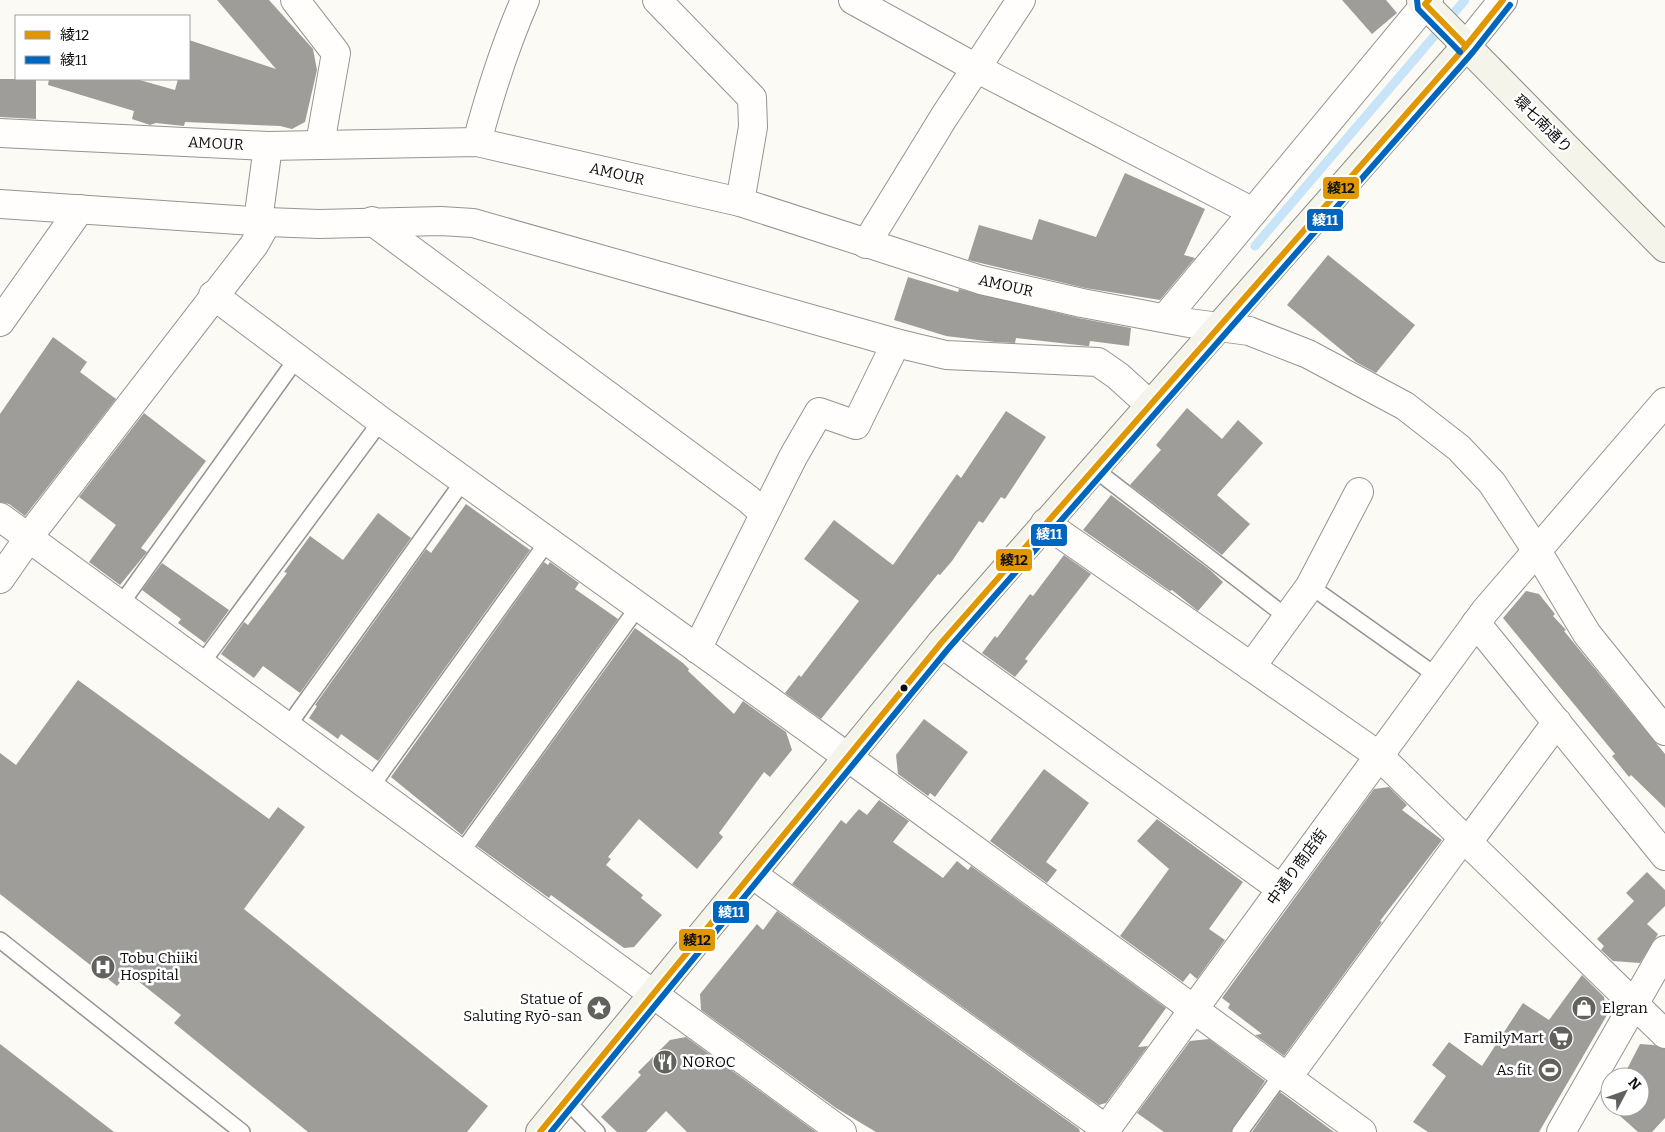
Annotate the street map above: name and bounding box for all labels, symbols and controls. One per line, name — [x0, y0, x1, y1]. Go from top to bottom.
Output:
legend — [15, 15, 190, 80]
text: 綾12 — [60, 26, 89, 44]
text: 綾11 — [60, 51, 87, 69]
street label: 環七南通り — [1510, 91, 1576, 157]
street label: AMOUR — [187, 133, 244, 154]
street label: AMOUR — [588, 159, 646, 189]
line badge: 綾12 — [1322, 176, 1360, 200]
text: 綾12 — [1327, 180, 1355, 197]
line badge: 綾11 — [1306, 208, 1344, 232]
text: 綾11 — [1312, 212, 1338, 229]
street label: AMOUR — [977, 271, 1035, 301]
line badge: 綾11 — [1030, 523, 1068, 547]
text: 綾11 — [1036, 526, 1062, 543]
line badge: 綾12 — [995, 548, 1033, 572]
text: 綾12 — [1000, 552, 1028, 569]
unlabelled marker — [899, 683, 909, 693]
street label: 中通り商店街 — [1263, 825, 1331, 909]
line badge: 綾11 — [712, 900, 750, 924]
text: 綾11 — [718, 904, 744, 921]
line badge: 綾12 — [678, 928, 716, 952]
text: 綾12 — [683, 932, 711, 949]
place label: Tobu Chiiki Hospital — [120, 949, 198, 984]
hospital icon: Tobu Chiiki Hospital — [90, 954, 116, 980]
place label: Statue of Saluting Ryō-san — [463, 990, 584, 1025]
place icon: Statue of Saluting Ryō-san — [586, 995, 612, 1021]
shop icon: Elgran — [1571, 995, 1597, 1021]
place label: Elgran — [1602, 999, 1648, 1017]
supermarket icon: FamilyMart — [1548, 1025, 1574, 1051]
place label: FamilyMart — [1464, 1029, 1545, 1047]
restaurant icon: NOROC — [652, 1049, 678, 1075]
place label: NOROC — [682, 1053, 736, 1071]
sports icon: As fit — [1537, 1057, 1563, 1083]
place label: As fit — [1496, 1061, 1533, 1079]
north arrow — [1600, 1067, 1650, 1117]
text: N — [1624, 1074, 1645, 1094]

